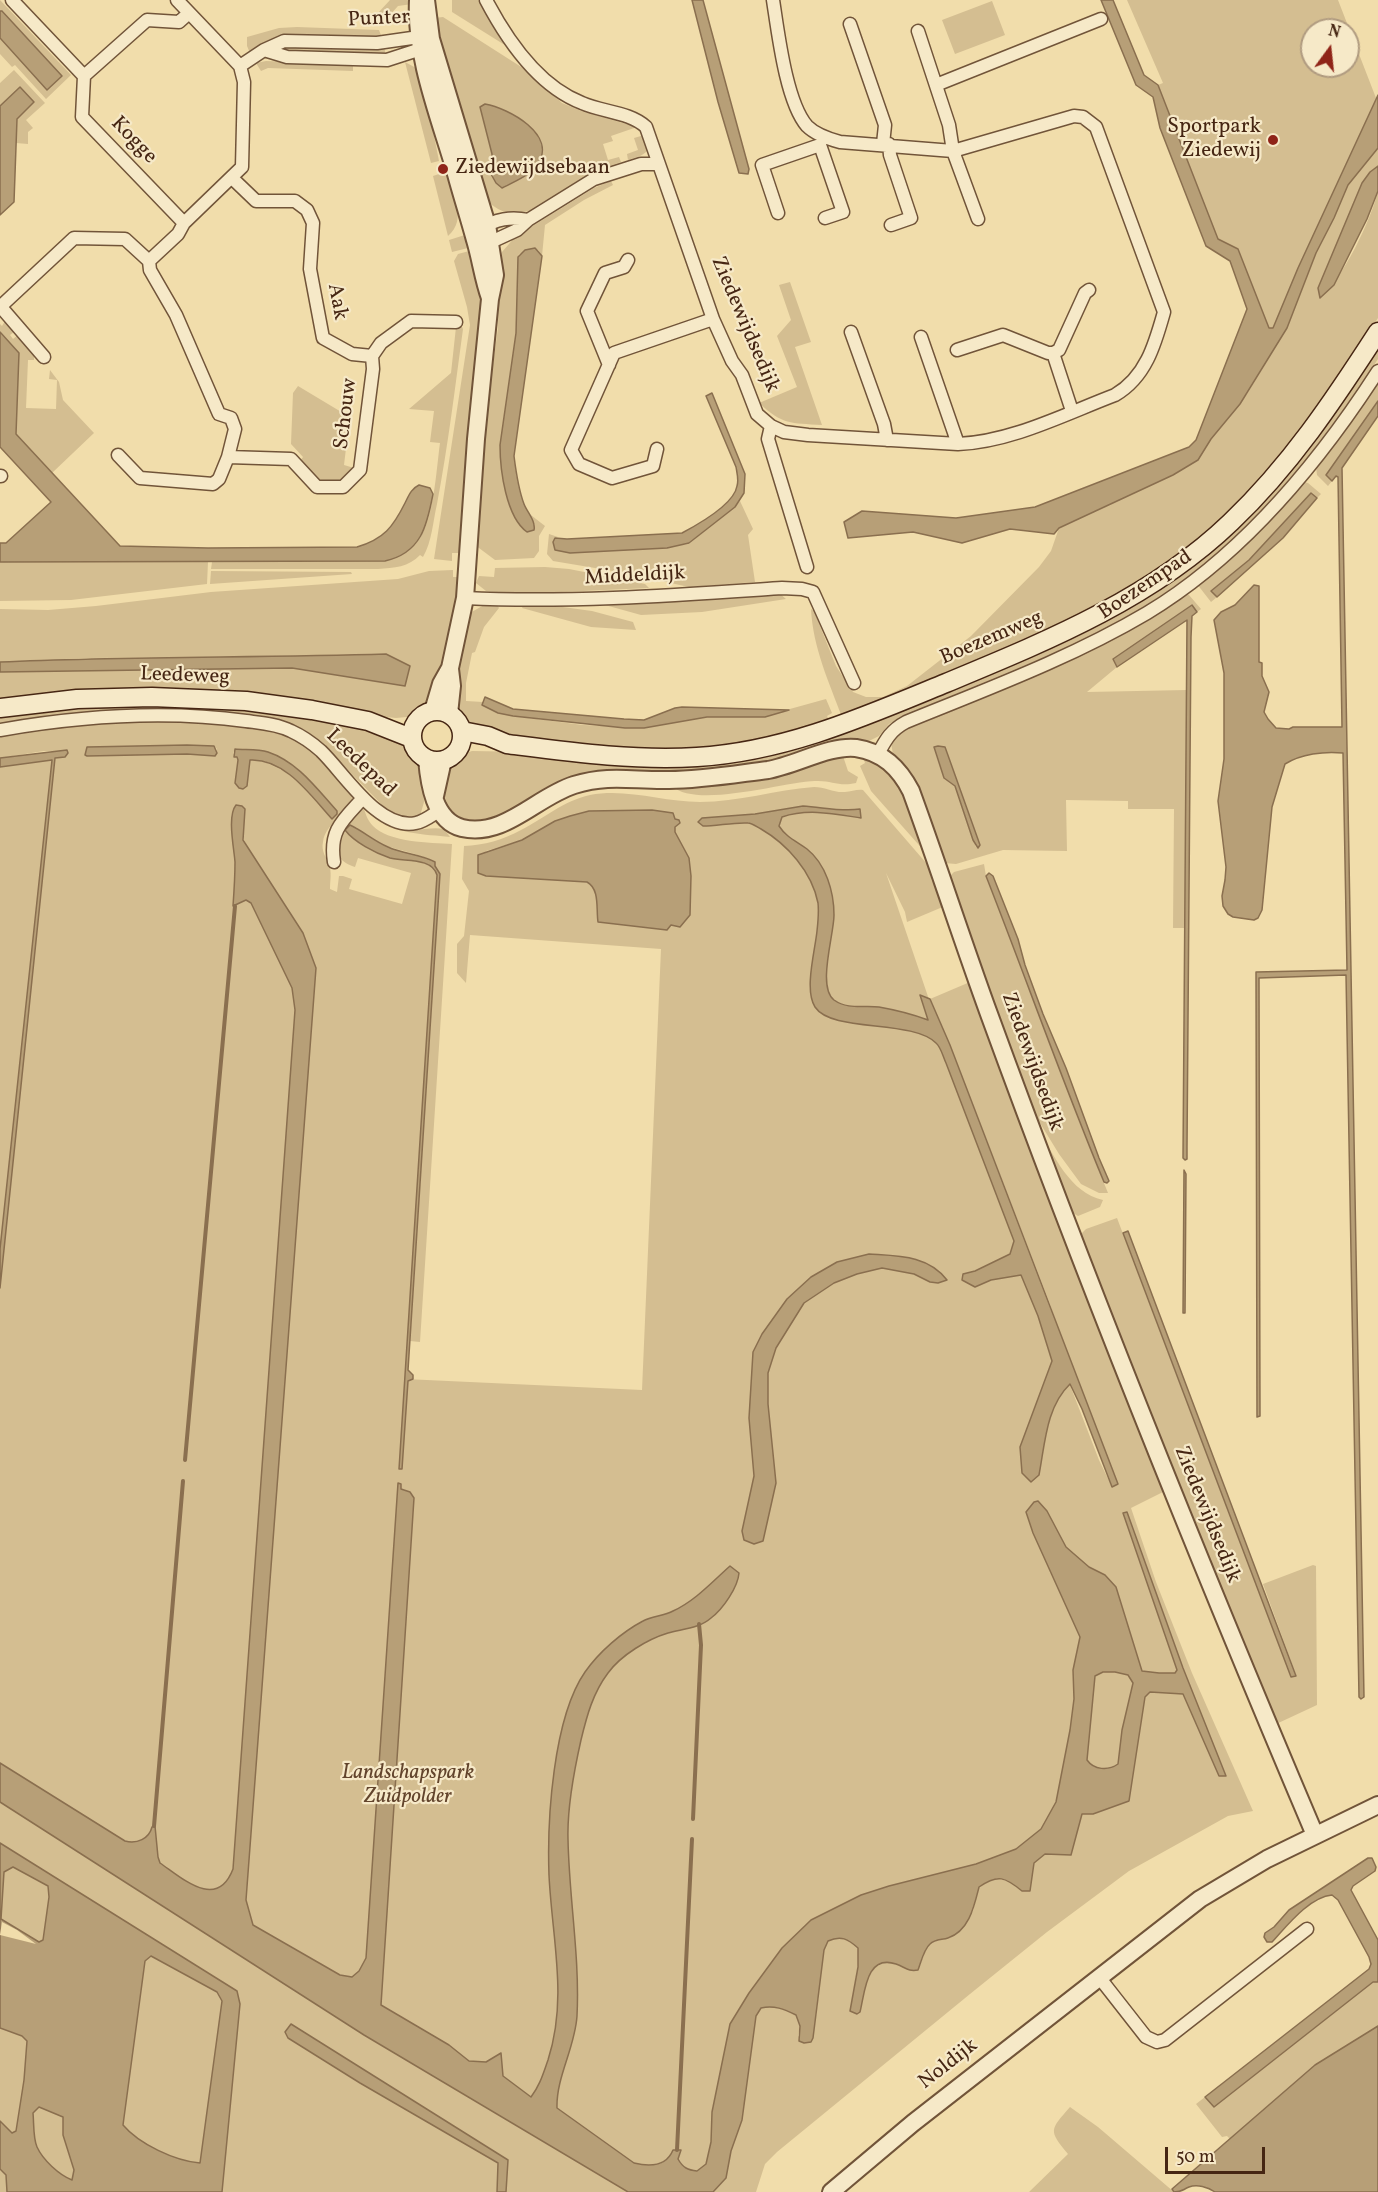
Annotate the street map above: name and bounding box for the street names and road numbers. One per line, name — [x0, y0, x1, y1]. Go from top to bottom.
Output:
street label: Punter — [347, 6, 411, 34]
street label: Kogge — [104, 112, 162, 170]
street label: Ziedewijdsedijk — [704, 253, 784, 397]
street label: Aak — [320, 282, 352, 322]
street label: Schouw — [330, 377, 364, 451]
street label: Boezempad — [1094, 545, 1198, 627]
street label: Middeldijk — [584, 562, 686, 592]
street label: Boezemweg — [937, 606, 1047, 672]
street label: Leedeweg — [140, 663, 230, 691]
street label: Leedepad — [320, 724, 400, 804]
street label: Ziedewijdsedijk — [994, 989, 1068, 1135]
street label: Ziedewijdsedijk — [1167, 1443, 1245, 1587]
street label: Noldijk — [914, 2034, 984, 2096]

